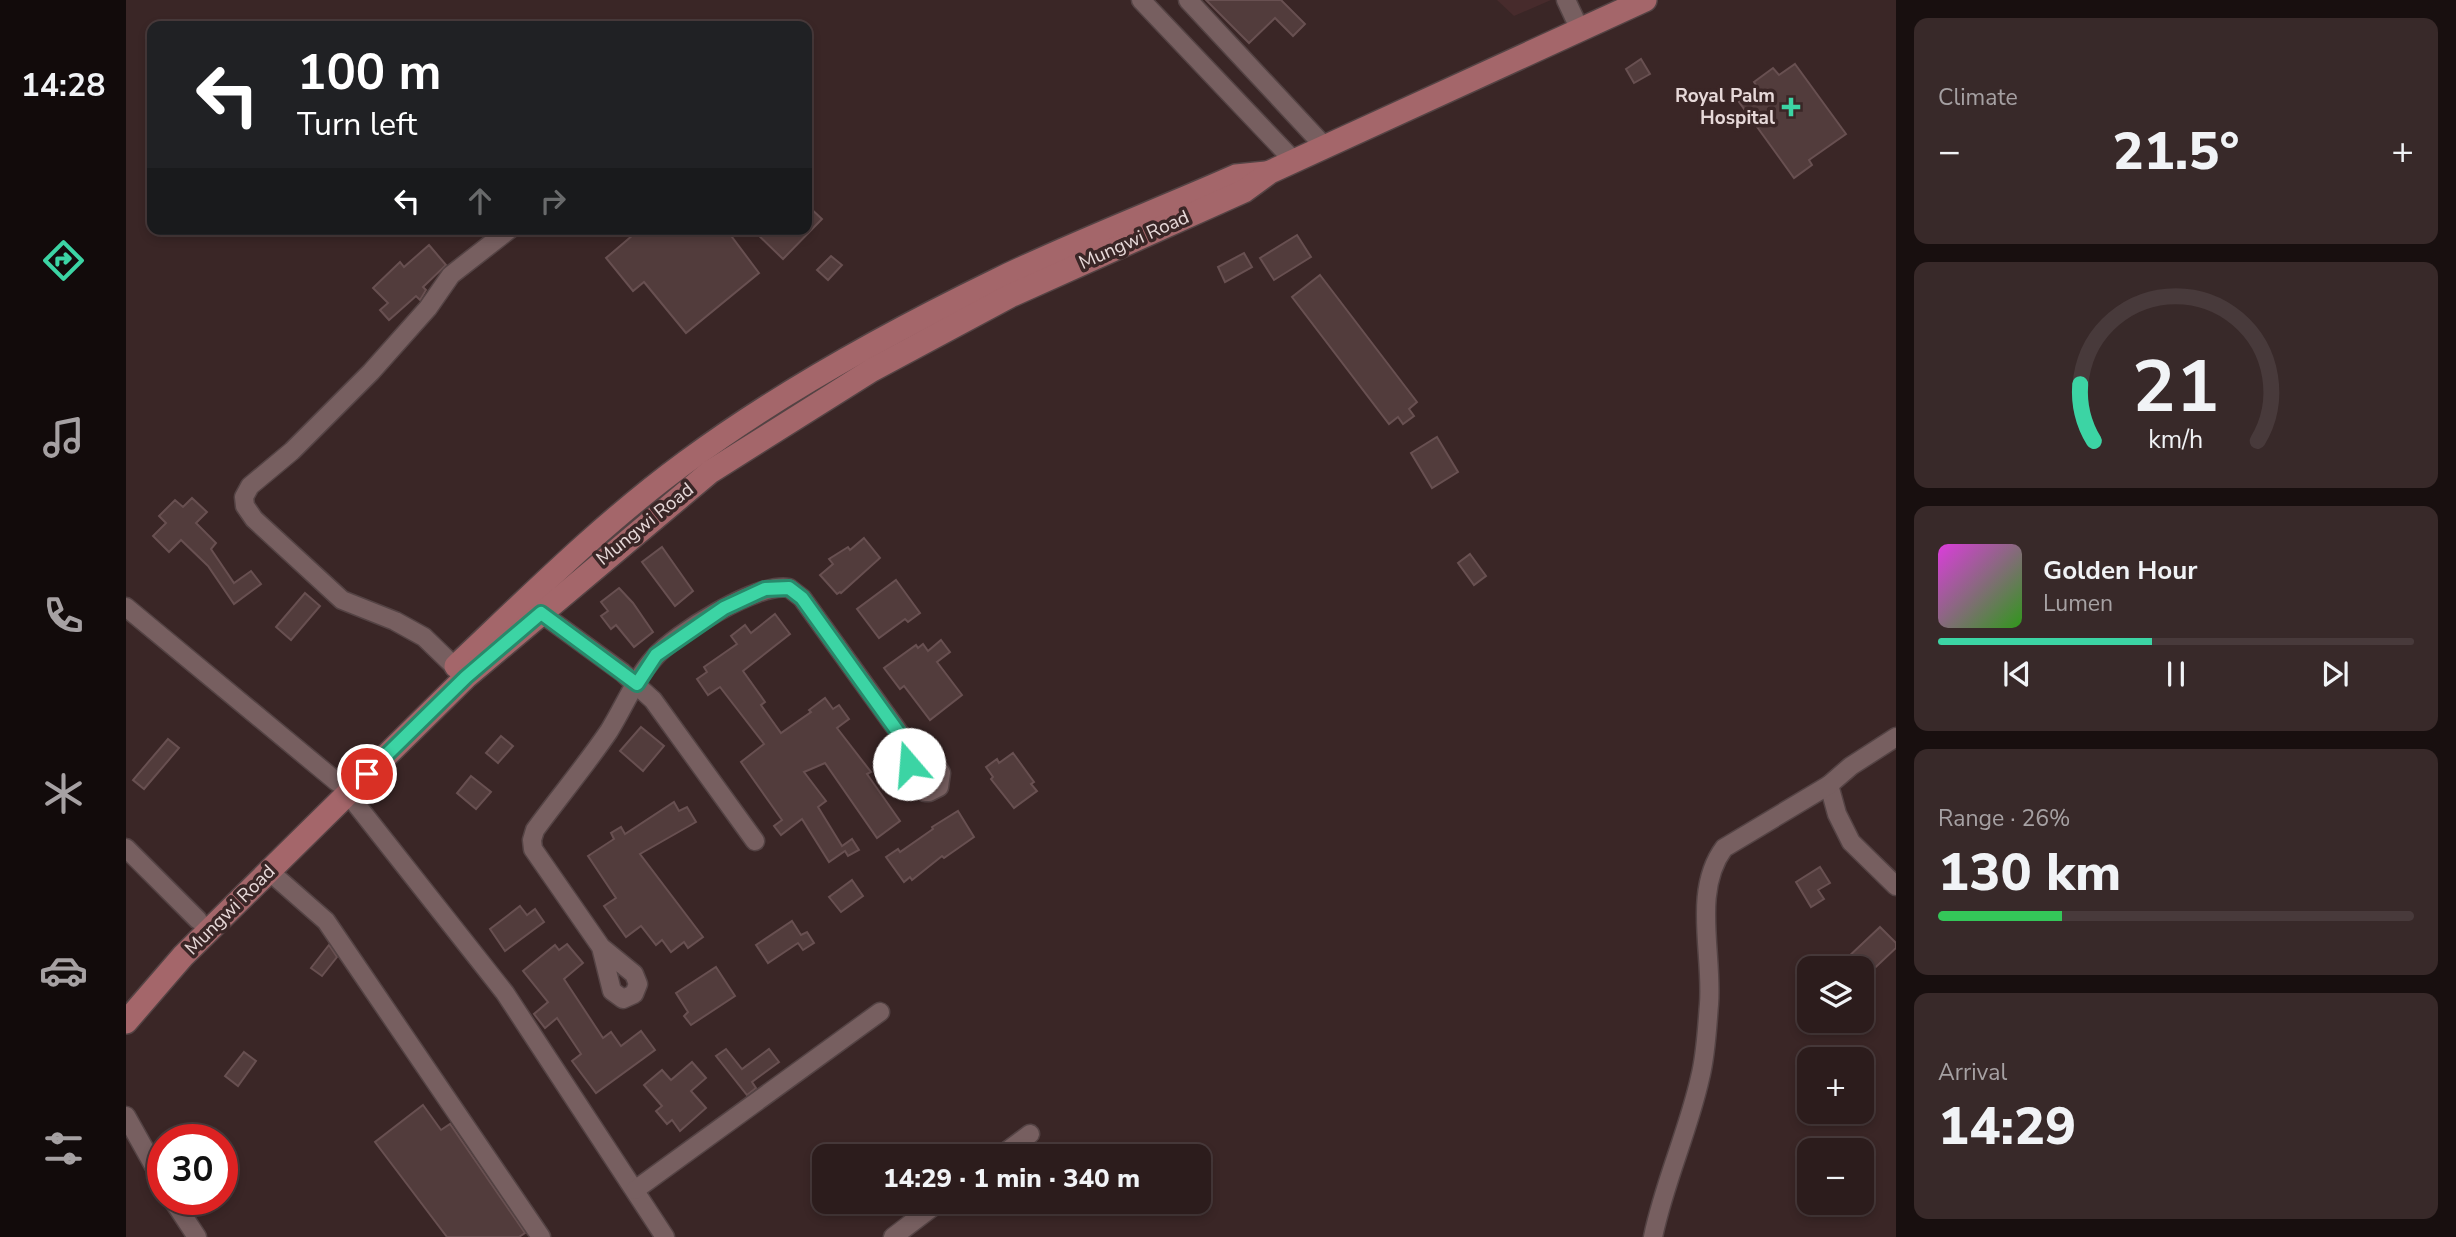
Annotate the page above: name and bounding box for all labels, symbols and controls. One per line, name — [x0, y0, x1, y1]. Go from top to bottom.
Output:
text: 100 m — [297, 39, 441, 106]
icon: left — [182, 49, 273, 140]
text: 14:28 — [21, 64, 105, 107]
text: Climate — [1938, 82, 2018, 113]
place label: Royal Palm Hospital — [1675, 83, 1775, 131]
marker: Royal Palm Hospital — [1781, 97, 1801, 117]
text: Turn left — [297, 103, 417, 146]
text: 21.5° — [2112, 116, 2240, 187]
text: − — [1938, 126, 1961, 177]
text: + — [2391, 126, 2414, 177]
icon: left — [388, 182, 426, 220]
icon: ahead — [461, 182, 499, 220]
icon: right — [534, 182, 572, 220]
street label: Mungwi Road — [1075, 204, 1193, 276]
icon: directions — [39, 236, 88, 285]
text: 21 — [2132, 337, 2220, 437]
icon: music — [39, 413, 88, 462]
text: km/h — [2148, 422, 2204, 456]
street label: Mungwi Road — [591, 477, 699, 571]
text: Golden Hour — [2043, 553, 2198, 588]
text: Lumen — [2043, 588, 2113, 619]
icon: phone — [39, 591, 88, 640]
icon: previous — [1998, 655, 2036, 693]
icon: pause — [2157, 655, 2195, 693]
icon: next — [2316, 655, 2354, 693]
position arrow — [872, 727, 946, 801]
pin — [337, 744, 397, 804]
icon: arrive — [348, 755, 386, 793]
icon: climate — [39, 769, 88, 818]
text: Range · 26% — [1938, 803, 2070, 834]
text: 130 km — [1938, 837, 2121, 908]
street label: Mungwi Road — [179, 859, 281, 961]
icon: car — [39, 946, 88, 995]
map controls — [1797, 956, 1874, 1215]
button: layers — [1797, 956, 1874, 1033]
button: + — [1797, 1047, 1874, 1124]
text: Arrival — [1938, 1057, 2007, 1088]
text: 14:29 — [1938, 1091, 2076, 1162]
icon: filters — [39, 1124, 88, 1173]
speed limit sign: 30 — [147, 1124, 238, 1215]
button: − — [1797, 1138, 1874, 1215]
text: 14:29 · 1 min · 340 m — [883, 1161, 1140, 1196]

